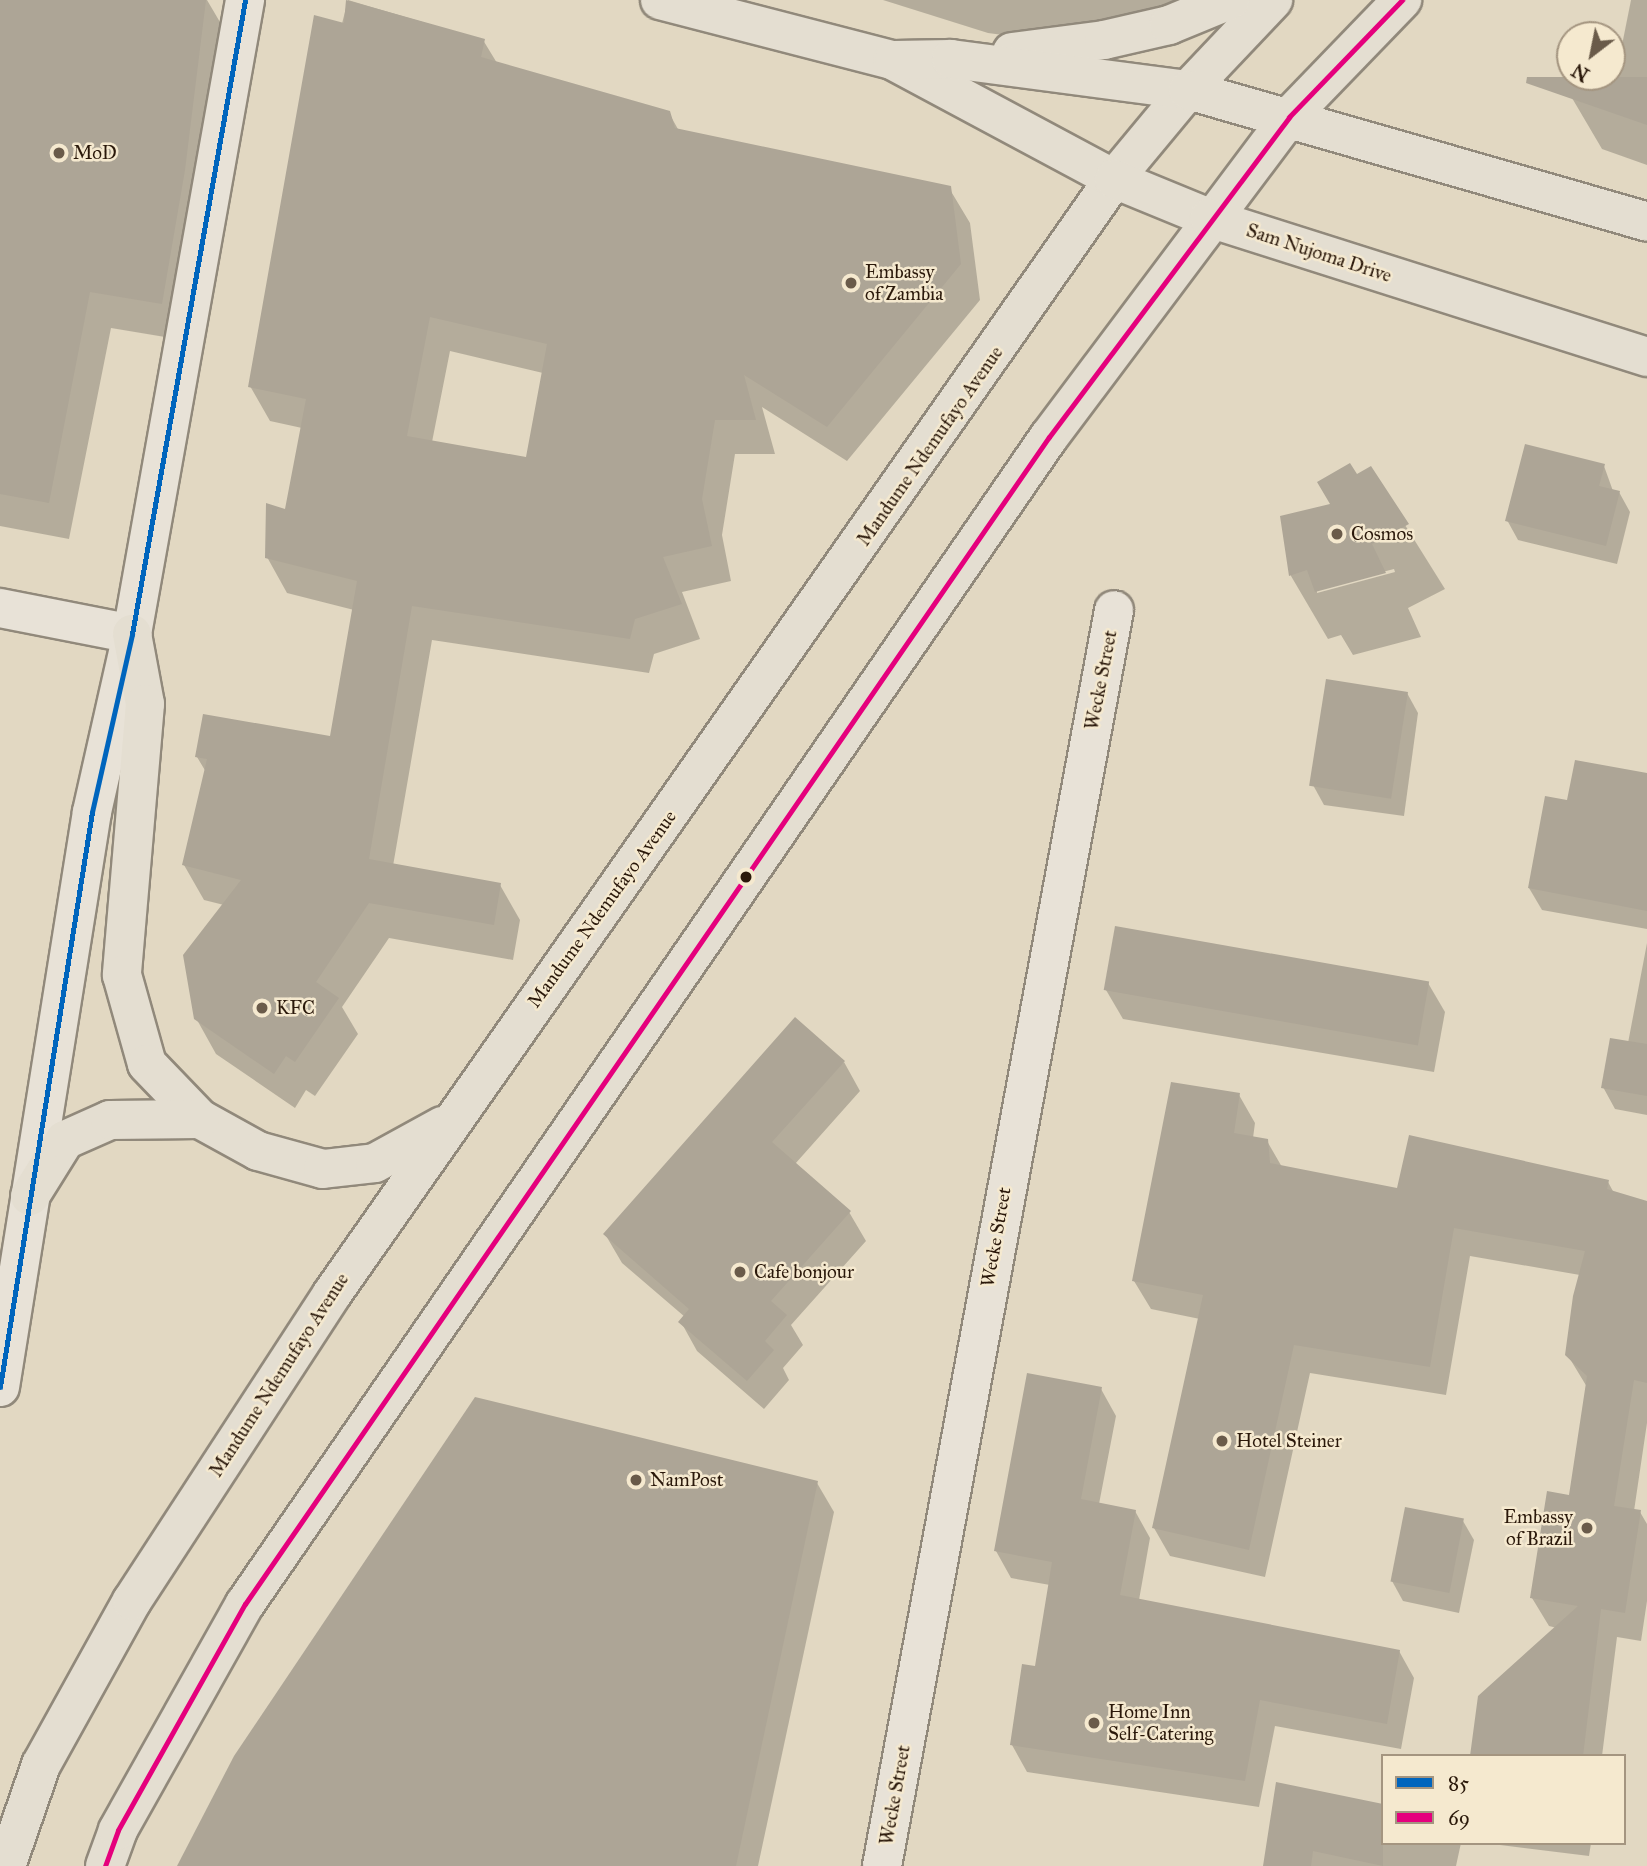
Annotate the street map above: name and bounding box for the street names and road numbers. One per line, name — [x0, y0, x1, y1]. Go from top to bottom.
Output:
street label: Sam Nujoma Drive — [1244, 219, 1394, 287]
street label: Mandume Ndemufayo Avenue — [852, 342, 1008, 550]
street label: Wecke Street — [1080, 628, 1122, 732]
street label: Mandume Ndemufayo Avenue — [523, 806, 681, 1012]
street label: Wecke Street — [976, 1185, 1016, 1289]
street label: Mandume Ndemufayo Avenue — [204, 1269, 354, 1481]
street label: Wecke Street — [875, 1743, 915, 1847]

